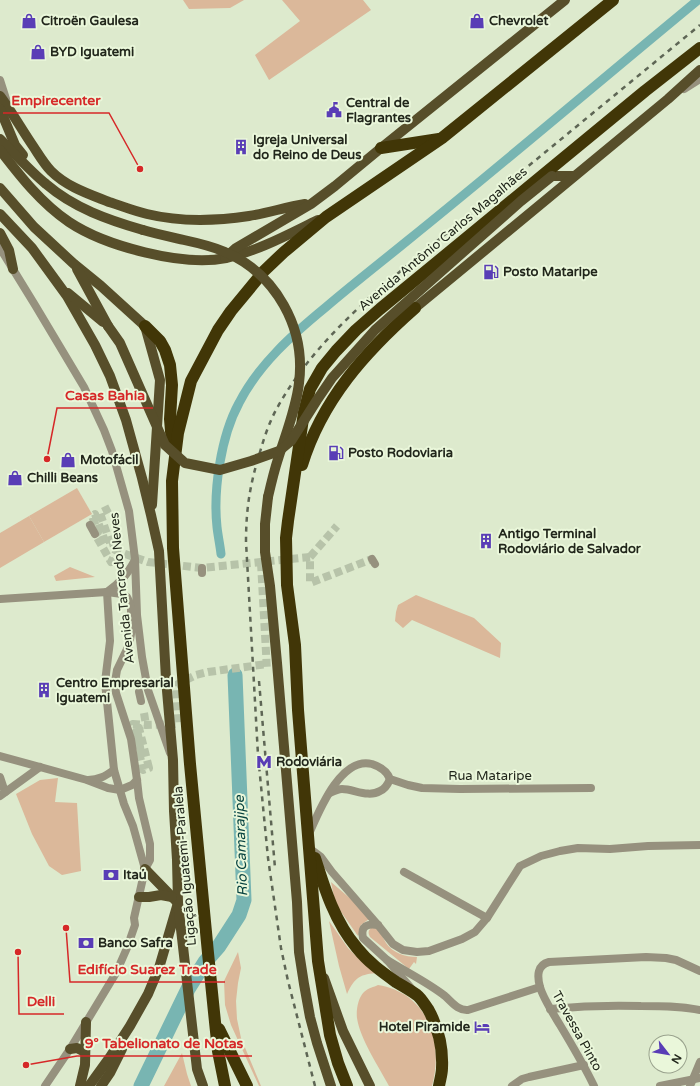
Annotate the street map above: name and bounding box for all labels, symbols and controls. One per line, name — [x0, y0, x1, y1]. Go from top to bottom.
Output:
shop icon: Citroën Gaulesa — [20, 12, 38, 30]
shop icon: Chevrolet — [468, 12, 486, 30]
place label: Citroën Gaulesa — [41, 13, 139, 29]
place label: Chevrolet — [489, 13, 548, 29]
shop icon: BYD Iguatemi — [29, 43, 47, 61]
place label: BYD Iguatemi — [50, 44, 134, 60]
callout: Empirecenter — [3, 87, 109, 113]
text: Empirecenter — [11, 92, 101, 109]
place label: Central de Flagrantes — [346, 95, 411, 126]
public building icon: Central de Flagrantes — [325, 101, 343, 119]
place label: Igreja Universal do Reino de Deus — [253, 132, 362, 163]
building icon: Igreja Universal do Reino de Deus — [232, 138, 250, 156]
street label: Avenida Antônio Carlos Magalhães — [355, 164, 531, 314]
fuel station icon: Posto Mataripe — [482, 263, 500, 281]
place label: Posto Mataripe — [503, 264, 598, 280]
callout: Casas Bahia — [57, 382, 153, 408]
text: Casas Bahia — [65, 387, 145, 404]
fuel station icon: Posto Rodoviaria — [327, 444, 345, 462]
place label: Posto Rodoviaria — [348, 445, 453, 461]
shop icon: Motofácil — [59, 451, 77, 469]
place label: Motofácil — [80, 452, 138, 468]
shop icon: Chilli Beans — [6, 469, 24, 487]
place label: Chilli Beans — [27, 470, 98, 486]
street label: Avenida Tancredo Neves — [106, 512, 138, 664]
place label: Antigo Terminal Rodoviário de Salvador — [498, 526, 642, 557]
building icon: Antigo Terminal Rodoviário de Salvador — [477, 532, 495, 550]
place label: Centro Empresarial Iguatemi — [56, 675, 174, 706]
building icon: Centro Empresarial Iguatemi — [35, 681, 53, 699]
metro station icon: Rodoviária — [255, 753, 273, 771]
place label: Rodoviária — [276, 754, 342, 770]
street label: Rua Mataripe — [448, 768, 532, 784]
street label: Ligação Iguatemi-Paralela — [170, 785, 200, 947]
water label: Rio Camarajipe — [231, 794, 251, 897]
bank icon: Itaú — [102, 866, 120, 884]
place label: Itaú — [123, 867, 147, 883]
bank icon: Banco Safra — [77, 934, 95, 952]
place label: Banco Safra — [98, 935, 173, 951]
callout: Edifício Suarez Trade — [70, 956, 225, 982]
text: Edifício Suarez Trade — [77, 961, 217, 978]
callout: Delli — [19, 988, 64, 1014]
street label: Travessa Pinto — [548, 988, 606, 1074]
text: Delli — [27, 993, 55, 1010]
hotel icon: Hotel Piramide — [473, 1018, 491, 1036]
place label: Hotel Piramide — [379, 1019, 471, 1035]
callout: 9° Tabelionato de Notas — [77, 1030, 252, 1056]
north arrow — [648, 1034, 688, 1074]
text: 9° Tabelionato de Notas — [85, 1035, 244, 1052]
text: N — [668, 1052, 684, 1066]

